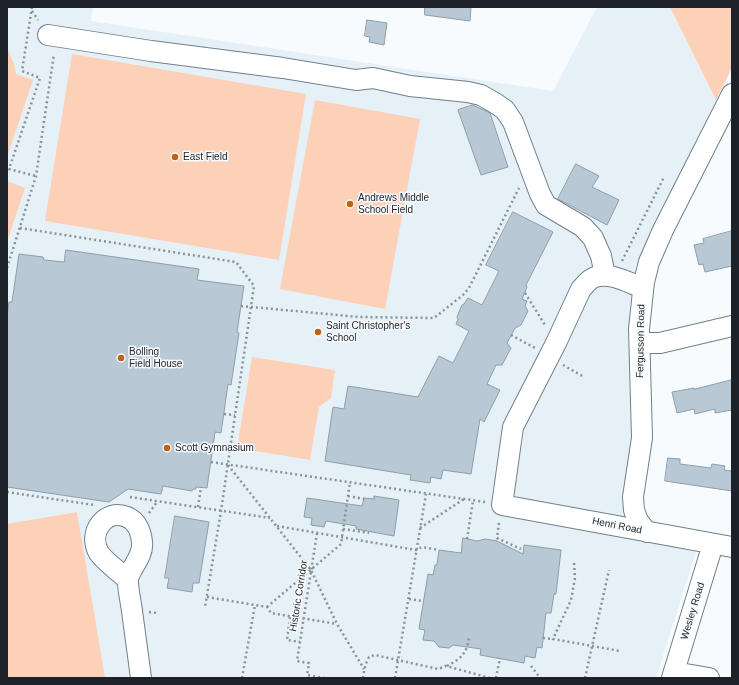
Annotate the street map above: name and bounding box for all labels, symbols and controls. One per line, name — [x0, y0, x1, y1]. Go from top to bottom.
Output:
place label: East Field — [183, 151, 227, 163]
marker: East Field — [170, 152, 180, 162]
place label: Andrews Middle School Field — [358, 192, 429, 216]
marker: Andrews Middle School Field — [345, 199, 355, 209]
street label: Fergusson Road — [634, 304, 648, 378]
place label: Saint Christopher's School — [326, 320, 410, 344]
marker: Saint Christopher's School — [313, 327, 323, 337]
place label: Bolling Field House — [129, 346, 182, 370]
marker: Bolling Field House — [116, 353, 126, 363]
place label: Scott Gymnasium — [175, 442, 254, 454]
marker: Scott Gymnasium — [162, 443, 172, 453]
street label: Henri Road — [591, 515, 643, 537]
street label: Historic Corridor — [287, 559, 311, 633]
street label: Wesley Road — [679, 581, 707, 641]

